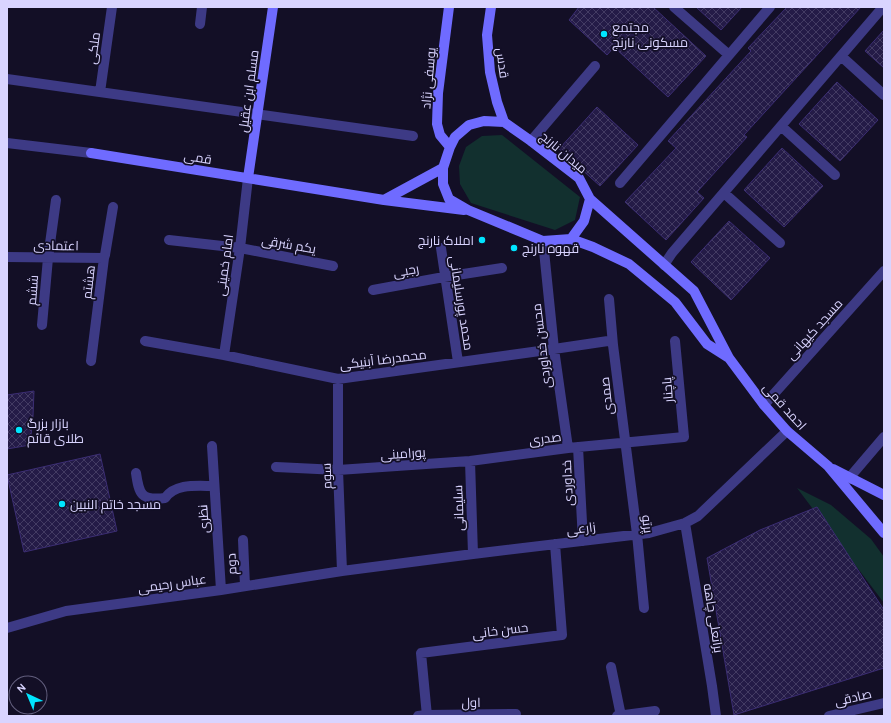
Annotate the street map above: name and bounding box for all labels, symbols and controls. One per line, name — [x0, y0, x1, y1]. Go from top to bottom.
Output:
place label: مجتمع مسکونی نارنج — [612, 20, 688, 51]
marker: مجتمع مسکونی نارنج — [599, 29, 609, 39]
street label: ملکی — [84, 31, 103, 65]
street label: یوسفی نژاد — [418, 46, 439, 109]
street label: قدس — [493, 47, 512, 79]
street label: مسلم ابن عقیل — [235, 49, 264, 134]
street label: میدان نارنج — [536, 128, 590, 177]
street label: قمی — [183, 148, 213, 167]
street label: یکم شرقی — [260, 232, 318, 259]
street label: امام خمینی — [213, 233, 238, 297]
place label: املاک نارنج — [418, 233, 474, 249]
marker: املاک نارنج — [477, 235, 487, 245]
street label: اعتمادی — [33, 238, 79, 253]
place label: قهوه نارنج — [522, 241, 579, 257]
marker: قهوه نارنج — [509, 243, 519, 253]
street label: محمد پورسلیمانی — [445, 255, 476, 352]
street label: رجبی — [392, 261, 420, 280]
street label: هشتم — [79, 264, 100, 300]
street label: ششم — [24, 274, 43, 306]
street label: مسجد کیهانی — [783, 296, 846, 363]
street label: محسن خداوردی — [529, 303, 554, 389]
street label: محمدرضا آبنیکی — [339, 347, 427, 372]
street label: صمدی — [597, 376, 616, 416]
street label: پاچنار — [659, 376, 678, 404]
street label: احمد قمی — [760, 380, 810, 433]
place label: بازار بزرگ طلای قائم — [27, 416, 84, 448]
marker: بازار بزرگ طلای قائم — [14, 425, 24, 435]
street label: صدری — [528, 429, 562, 448]
street label: پورامینی — [380, 444, 427, 465]
street label: خداوردی — [559, 460, 576, 506]
street label: سوم — [319, 462, 336, 489]
street label: سلیمانی — [450, 485, 467, 531]
place label: مسجد خاتم النبین — [70, 497, 161, 514]
marker: مسجد خاتم النبین — [57, 499, 67, 509]
street label: نظری — [195, 504, 212, 534]
street label: پرتو — [637, 514, 656, 535]
street label: زارعی — [565, 519, 597, 538]
street label: دوم — [223, 553, 242, 575]
street label: عباس رحیمی — [137, 571, 207, 596]
street label: براتعلی چاهه — [699, 582, 726, 654]
street label: حسن خانی — [471, 620, 529, 641]
north arrow — [8, 675, 48, 715]
text: N — [14, 681, 29, 696]
street label: صادقی — [833, 686, 873, 709]
street label: اول — [461, 695, 481, 711]

